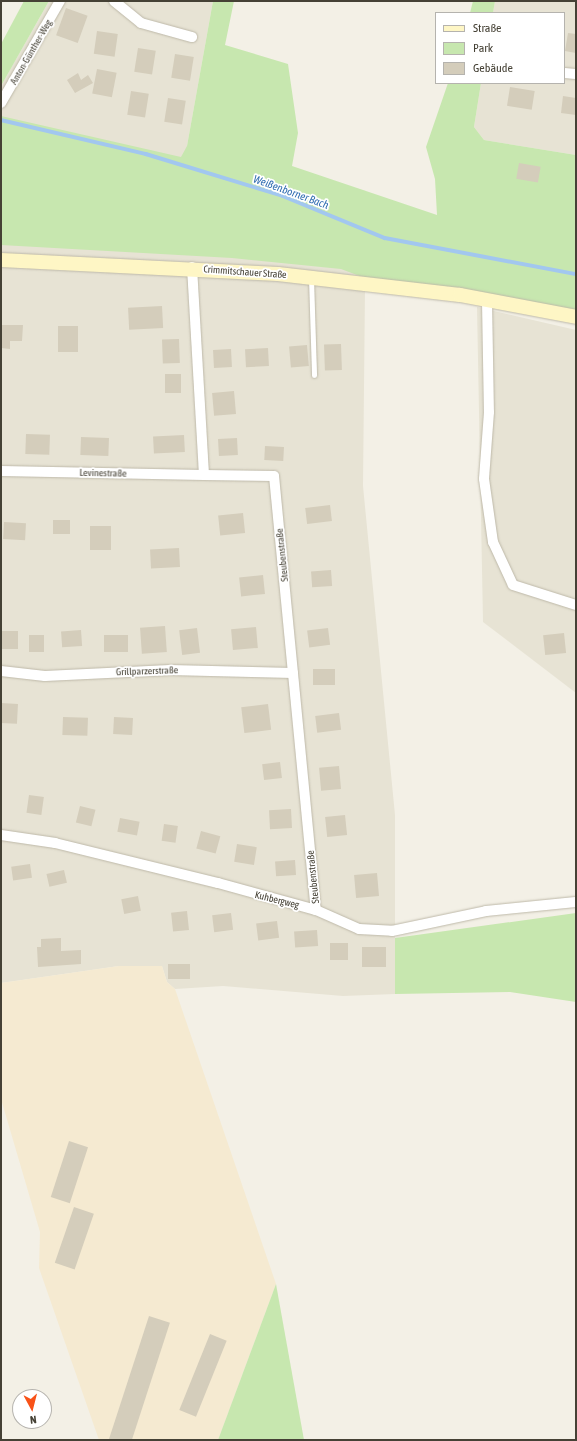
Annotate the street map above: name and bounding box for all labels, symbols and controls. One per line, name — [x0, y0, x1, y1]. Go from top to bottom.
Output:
legend — [435, 12, 565, 84]
street label: Anton-Günther-Weg — [8, 17, 54, 87]
text: Straße — [473, 21, 501, 35]
text: Park — [473, 41, 493, 55]
text: Gebäude — [473, 61, 513, 75]
water label: Weißenborner Bach — [252, 172, 330, 212]
street label: Crimmitschauer Straße — [203, 263, 287, 281]
street label: Levinestraße — [79, 467, 127, 479]
street label: Steubenstraße — [273, 528, 291, 582]
street label: Grillparzerstraße — [116, 664, 178, 678]
street label: Steubenstraße — [304, 850, 322, 904]
street label: Kuhbergweg — [254, 889, 300, 911]
north arrow — [12, 1389, 52, 1429]
text: N — [29, 1414, 37, 1426]

